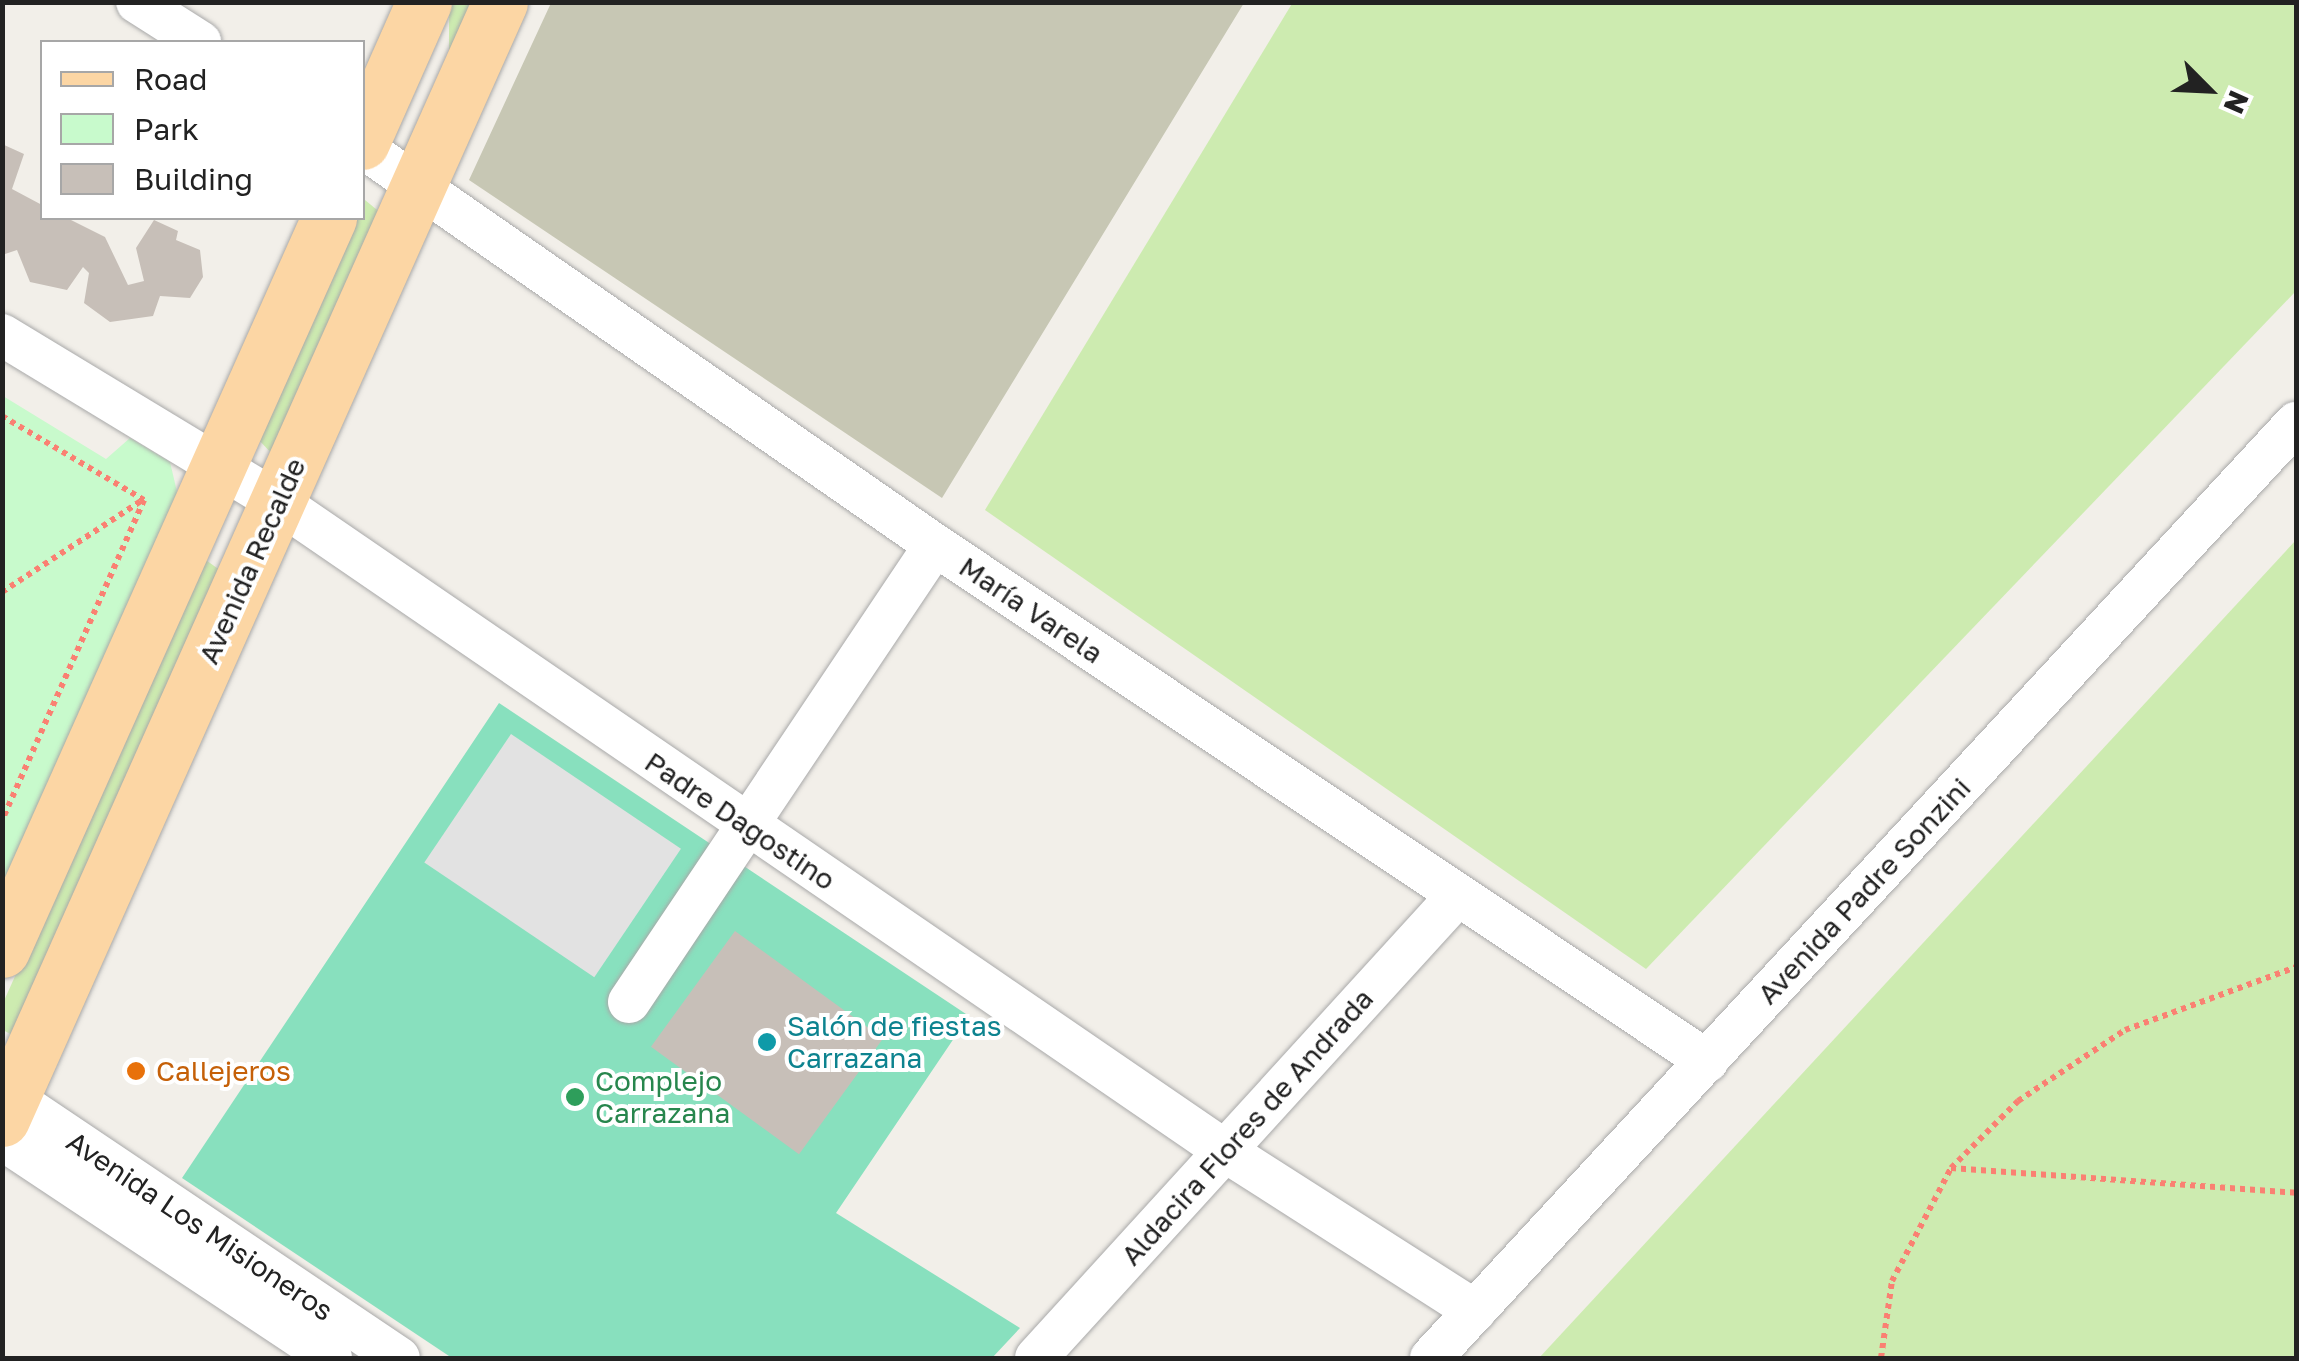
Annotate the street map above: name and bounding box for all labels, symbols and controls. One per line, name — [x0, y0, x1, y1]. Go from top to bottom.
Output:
legend — [40, 40, 365, 220]
north arrow — [2159, 40, 2259, 140]
text: Road — [134, 61, 208, 97]
text: N — [2217, 86, 2256, 119]
text: Park — [134, 111, 199, 147]
text: Building — [134, 161, 253, 197]
street label: Avenida Recalde — [192, 453, 312, 669]
street label: María Varela — [953, 550, 1109, 670]
street label: Padre Dagostino — [639, 745, 841, 897]
street label: Avenida Padre Sonzini — [1751, 771, 1977, 1011]
street label: Aldacira Flores de Andrada — [1114, 982, 1380, 1272]
place label: Salón de fiestas Carrazana — [787, 1009, 1002, 1075]
marker: Salón de fiestas Carrazana — [756, 1031, 778, 1053]
place label: Callejeros — [156, 1054, 291, 1088]
marker: Callejeros — [125, 1060, 147, 1082]
place label: Complejo Carrazana — [595, 1064, 730, 1130]
marker: Complejo Carrazana — [564, 1086, 586, 1108]
street label: Avenida Los Misioneros — [60, 1124, 340, 1328]

